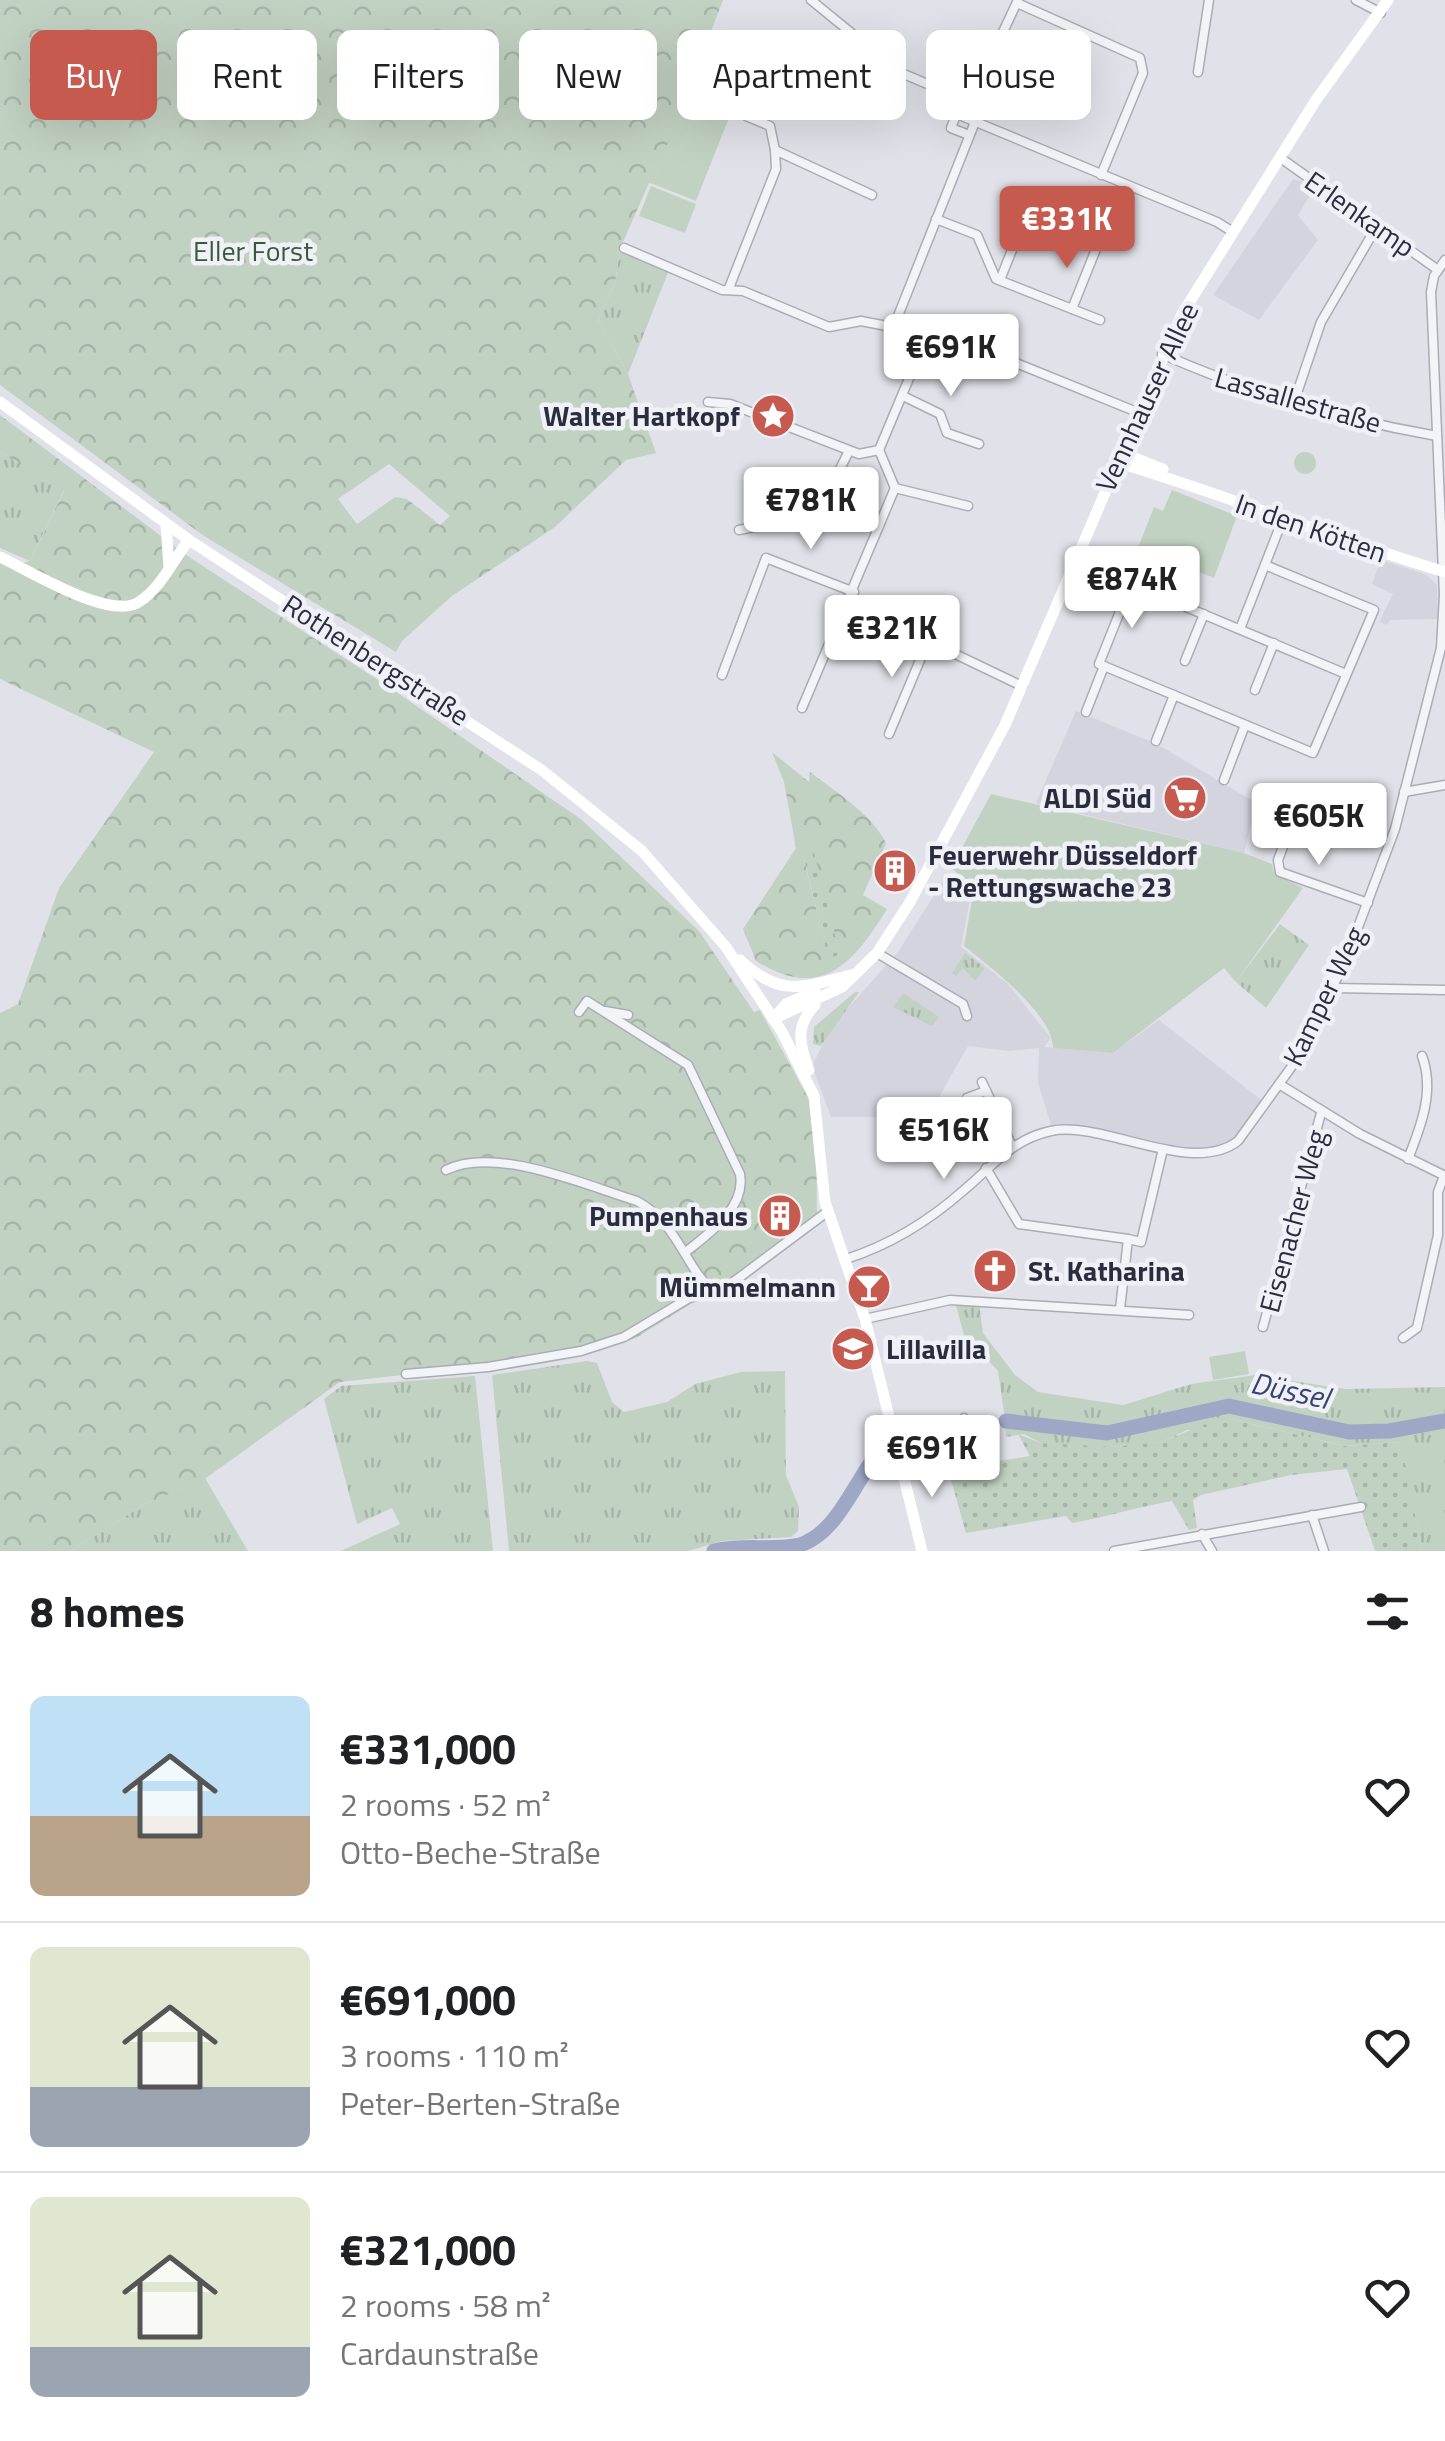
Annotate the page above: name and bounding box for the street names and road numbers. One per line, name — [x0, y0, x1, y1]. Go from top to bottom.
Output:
street label: Erlenkamp — [1296, 160, 1424, 267]
street label: Vennhauser Allee — [1084, 295, 1209, 499]
street label: Lassallestraße — [1210, 355, 1386, 444]
street label: In den Kötten — [1230, 482, 1393, 573]
street label: Rothenbergstraße — [274, 583, 478, 736]
street label: Kamper Weg — [1271, 919, 1376, 1073]
street label: Eisenacher Weg — [1247, 1125, 1338, 1317]

